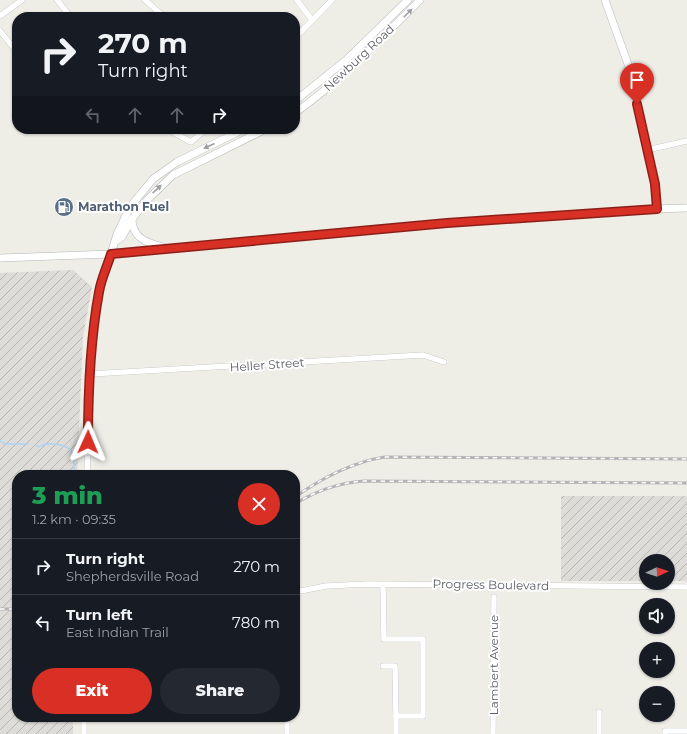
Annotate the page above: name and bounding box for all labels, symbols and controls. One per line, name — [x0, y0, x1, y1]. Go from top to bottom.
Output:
one-way arrow — [403, 8, 413, 18]
street label: Newburg Road — [320, 21, 397, 94]
text: 270 m — [98, 26, 188, 60]
icon: right — [32, 28, 84, 80]
text: Turn right — [98, 60, 188, 82]
pin — [620, 63, 654, 104]
icon: arrive — [626, 69, 648, 91]
icon: left — [82, 104, 104, 126]
icon: ahead — [124, 104, 146, 126]
icon: ahead — [166, 104, 188, 126]
icon: right — [208, 104, 230, 126]
one-way arrow — [203, 143, 214, 149]
one-way arrow — [152, 184, 162, 193]
fuel station icon: Marathon Fuel — [53, 196, 75, 218]
place label: Marathon Fuel — [78, 199, 169, 214]
street label: Heller Street — [229, 354, 305, 375]
position arrow — [67, 421, 109, 463]
text: 3 min — [32, 481, 103, 510]
button: close — [238, 483, 280, 525]
text: 1.2 km · 09:35 — [32, 511, 116, 527]
text: Turn right — [66, 549, 145, 568]
north arrow — [639, 554, 675, 590]
map controls — [639, 554, 675, 722]
icon: right — [32, 556, 54, 578]
text: 270 m — [233, 557, 280, 576]
text: Shepherdsville Road — [66, 568, 199, 584]
street label: Progress Boulevard — [433, 576, 549, 593]
button: sound — [639, 598, 675, 634]
text: Turn left — [66, 605, 133, 624]
icon: left — [32, 612, 54, 634]
text: 780 m — [232, 613, 280, 632]
street label: Lambert Avenue — [486, 615, 501, 715]
text: East Indian Trail — [66, 624, 169, 640]
button: + — [639, 642, 675, 678]
button: Exit — [32, 668, 152, 714]
button: Share — [160, 668, 280, 714]
button: − — [639, 686, 675, 722]

